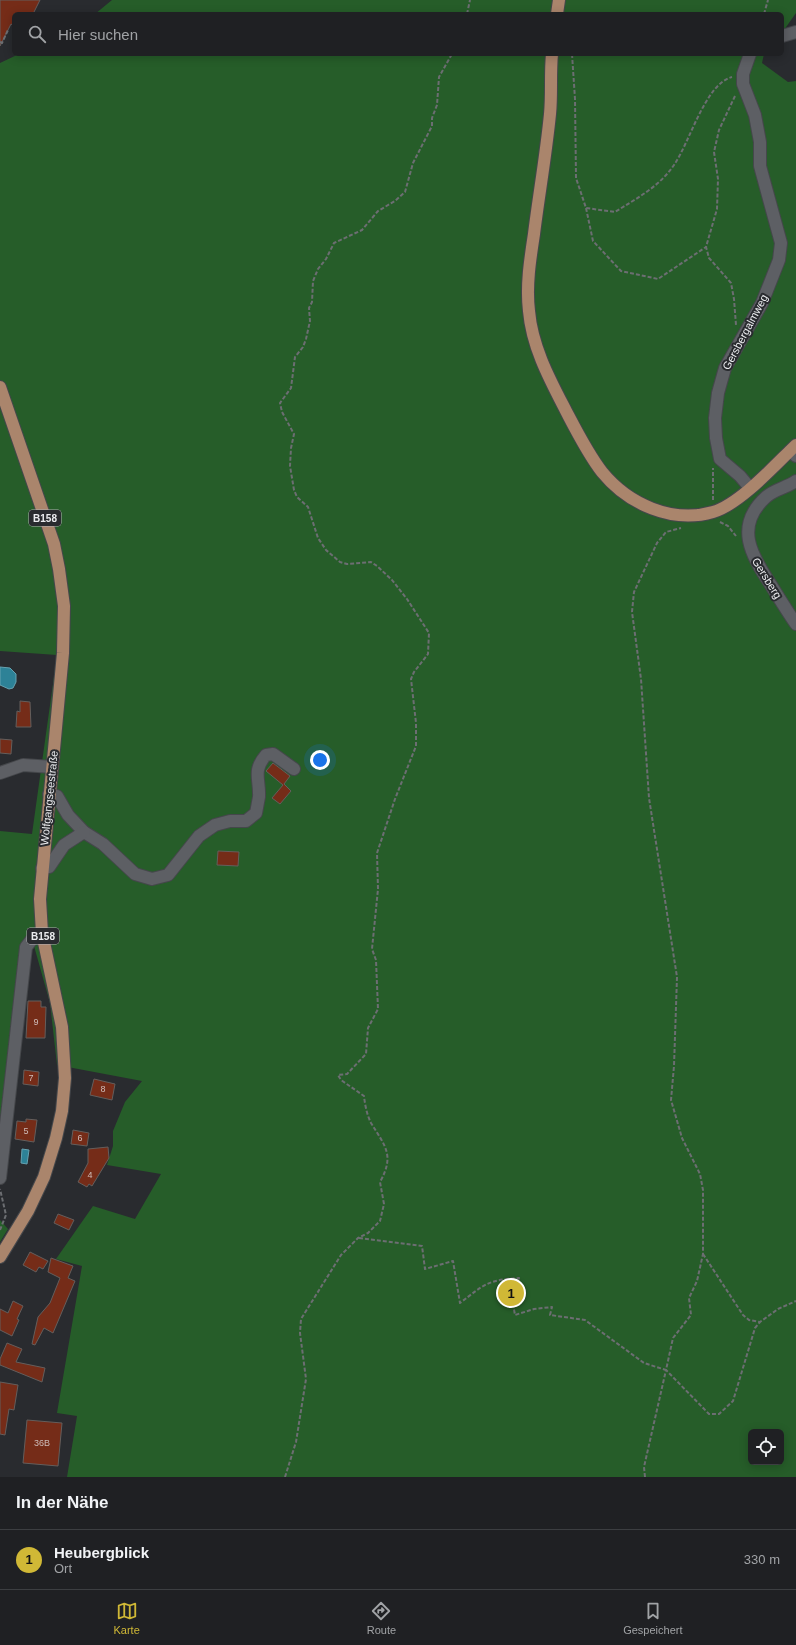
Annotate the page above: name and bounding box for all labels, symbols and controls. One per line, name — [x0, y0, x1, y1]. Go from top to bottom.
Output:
search box — [12, 12, 784, 56]
icon: search — [26, 23, 48, 45]
text: Hier suchen — [58, 26, 138, 43]
street label: Gersbergalmweg — [720, 292, 770, 372]
road number: B158 — [29, 510, 61, 526]
street label: Gersberg — [750, 555, 784, 601]
street label: Wolfgangseestraße — [38, 750, 60, 846]
your location — [310, 750, 330, 770]
road number: B158 — [27, 928, 59, 944]
house number: 9 — [33, 1017, 39, 1027]
house number: 7 — [28, 1073, 34, 1083]
house number: 8 — [100, 1084, 106, 1094]
house number: 5 — [23, 1126, 29, 1136]
house number: 6 — [77, 1133, 83, 1143]
house number: 4 — [87, 1170, 93, 1180]
pin: 1 — [498, 1278, 524, 1308]
map controls — [748, 1429, 784, 1465]
button: locate — [748, 1429, 784, 1465]
house number: 36B — [34, 1438, 50, 1448]
text: In der Nähe — [16, 1493, 109, 1512]
text: Heubergblick — [54, 1544, 149, 1561]
text: 1 — [25, 1552, 33, 1567]
text: 330 m — [744, 1552, 780, 1567]
text: Ort — [54, 1561, 72, 1576]
tab: Karte — [114, 1600, 140, 1636]
tab: Route — [367, 1600, 396, 1636]
tab: Gespeichert — [623, 1600, 682, 1636]

